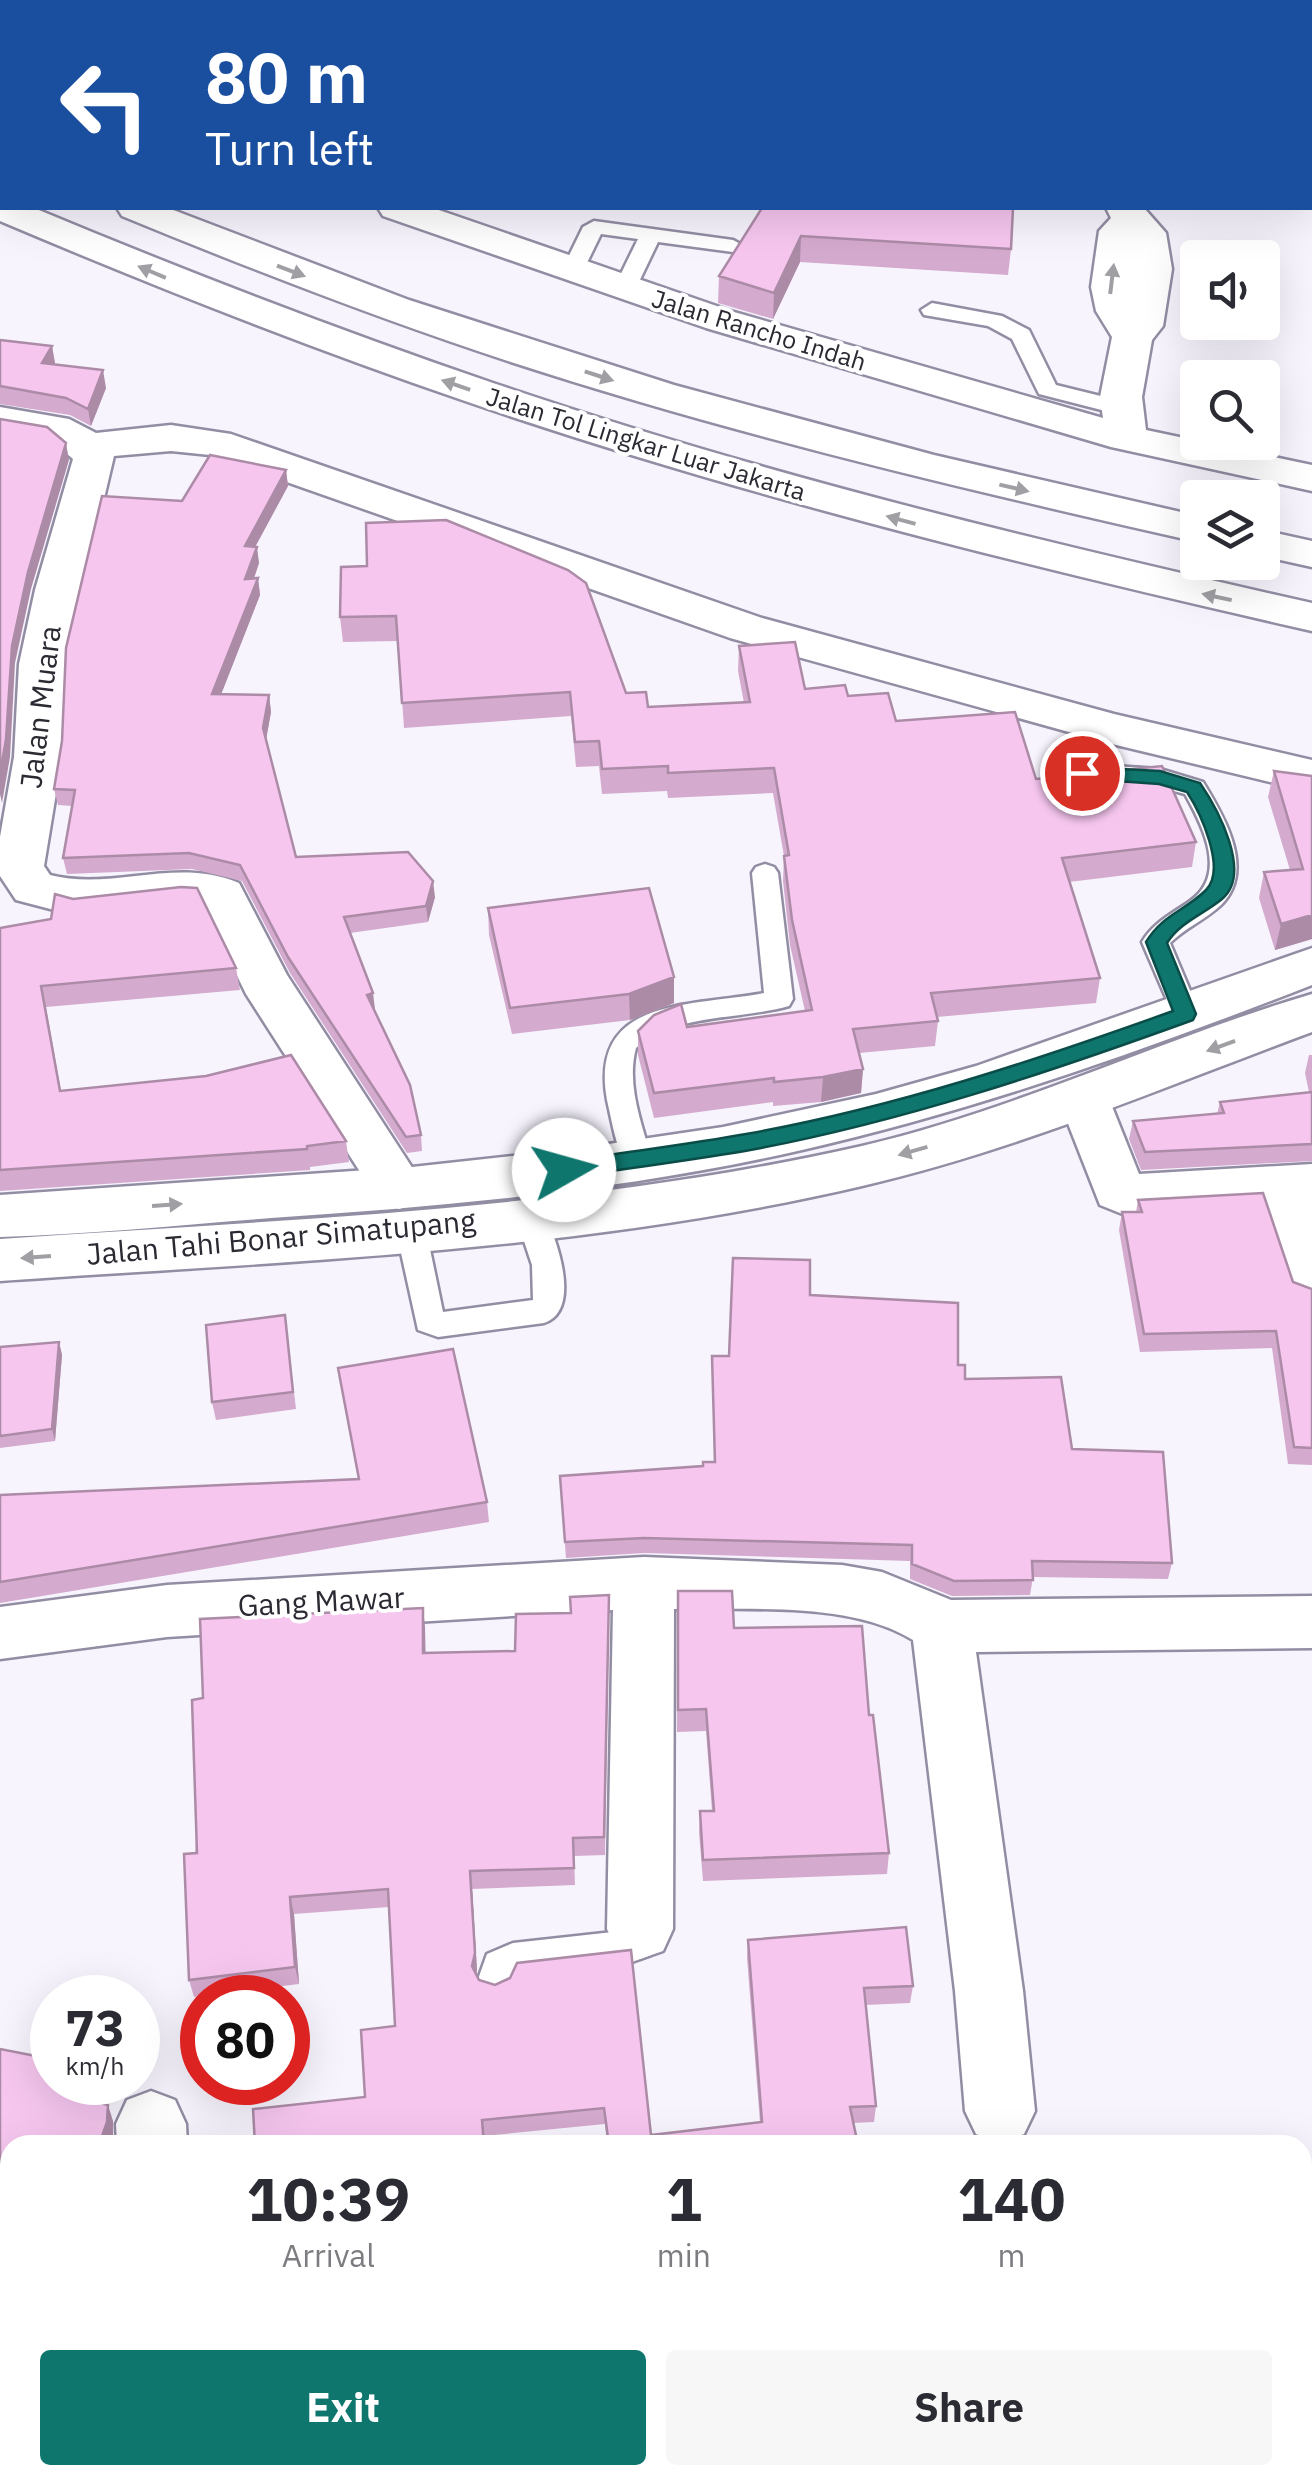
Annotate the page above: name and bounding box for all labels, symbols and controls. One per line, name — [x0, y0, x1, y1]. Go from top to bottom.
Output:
text: 80 m — [205, 31, 368, 122]
icon: left — [40, 40, 170, 170]
text: Turn left — [205, 119, 374, 177]
map controls — [1180, 240, 1280, 580]
button: sound — [1180, 240, 1280, 340]
one-way arrow — [1104, 262, 1120, 294]
one-way arrow — [137, 263, 167, 279]
one-way arrow — [277, 264, 307, 279]
street label: Jalan Rancho Indah — [648, 281, 870, 378]
button: search — [1180, 360, 1280, 460]
one-way arrow — [584, 370, 614, 385]
one-way arrow — [441, 377, 471, 392]
street label: Jalan Tol Lingkar Luar Jakarta — [482, 379, 810, 508]
button: layers — [1180, 480, 1280, 580]
one-way arrow — [999, 481, 1030, 496]
one-way arrow — [885, 511, 916, 527]
one-way arrow — [1201, 588, 1232, 604]
street label: Jalan Muara — [10, 623, 69, 791]
pin — [1040, 731, 1125, 816]
icon: arrive — [1055, 746, 1110, 801]
one-way arrow — [1205, 1038, 1235, 1054]
position arrow — [512, 1118, 616, 1222]
one-way arrow — [898, 1144, 928, 1159]
one-way arrow — [152, 1197, 184, 1213]
street label: Jalan Tahi Bonar Simatupang — [84, 1200, 477, 1273]
one-way arrow — [20, 1249, 52, 1265]
street label: Gang Mawar — [237, 1577, 405, 1624]
speed limit sign: 80 — [180, 1975, 310, 2105]
text: 73 — [65, 1995, 125, 2060]
text: km/h — [66, 2049, 124, 2082]
text: 10:39 — [247, 2159, 410, 2238]
text: 1 — [666, 2159, 702, 2238]
text: 140 — [957, 2159, 1065, 2238]
text: Arrival — [282, 2234, 375, 2276]
text: min — [657, 2234, 711, 2276]
text: m — [998, 2234, 1025, 2276]
button: Exit — [40, 2350, 646, 2465]
button: Share — [666, 2350, 1272, 2465]

